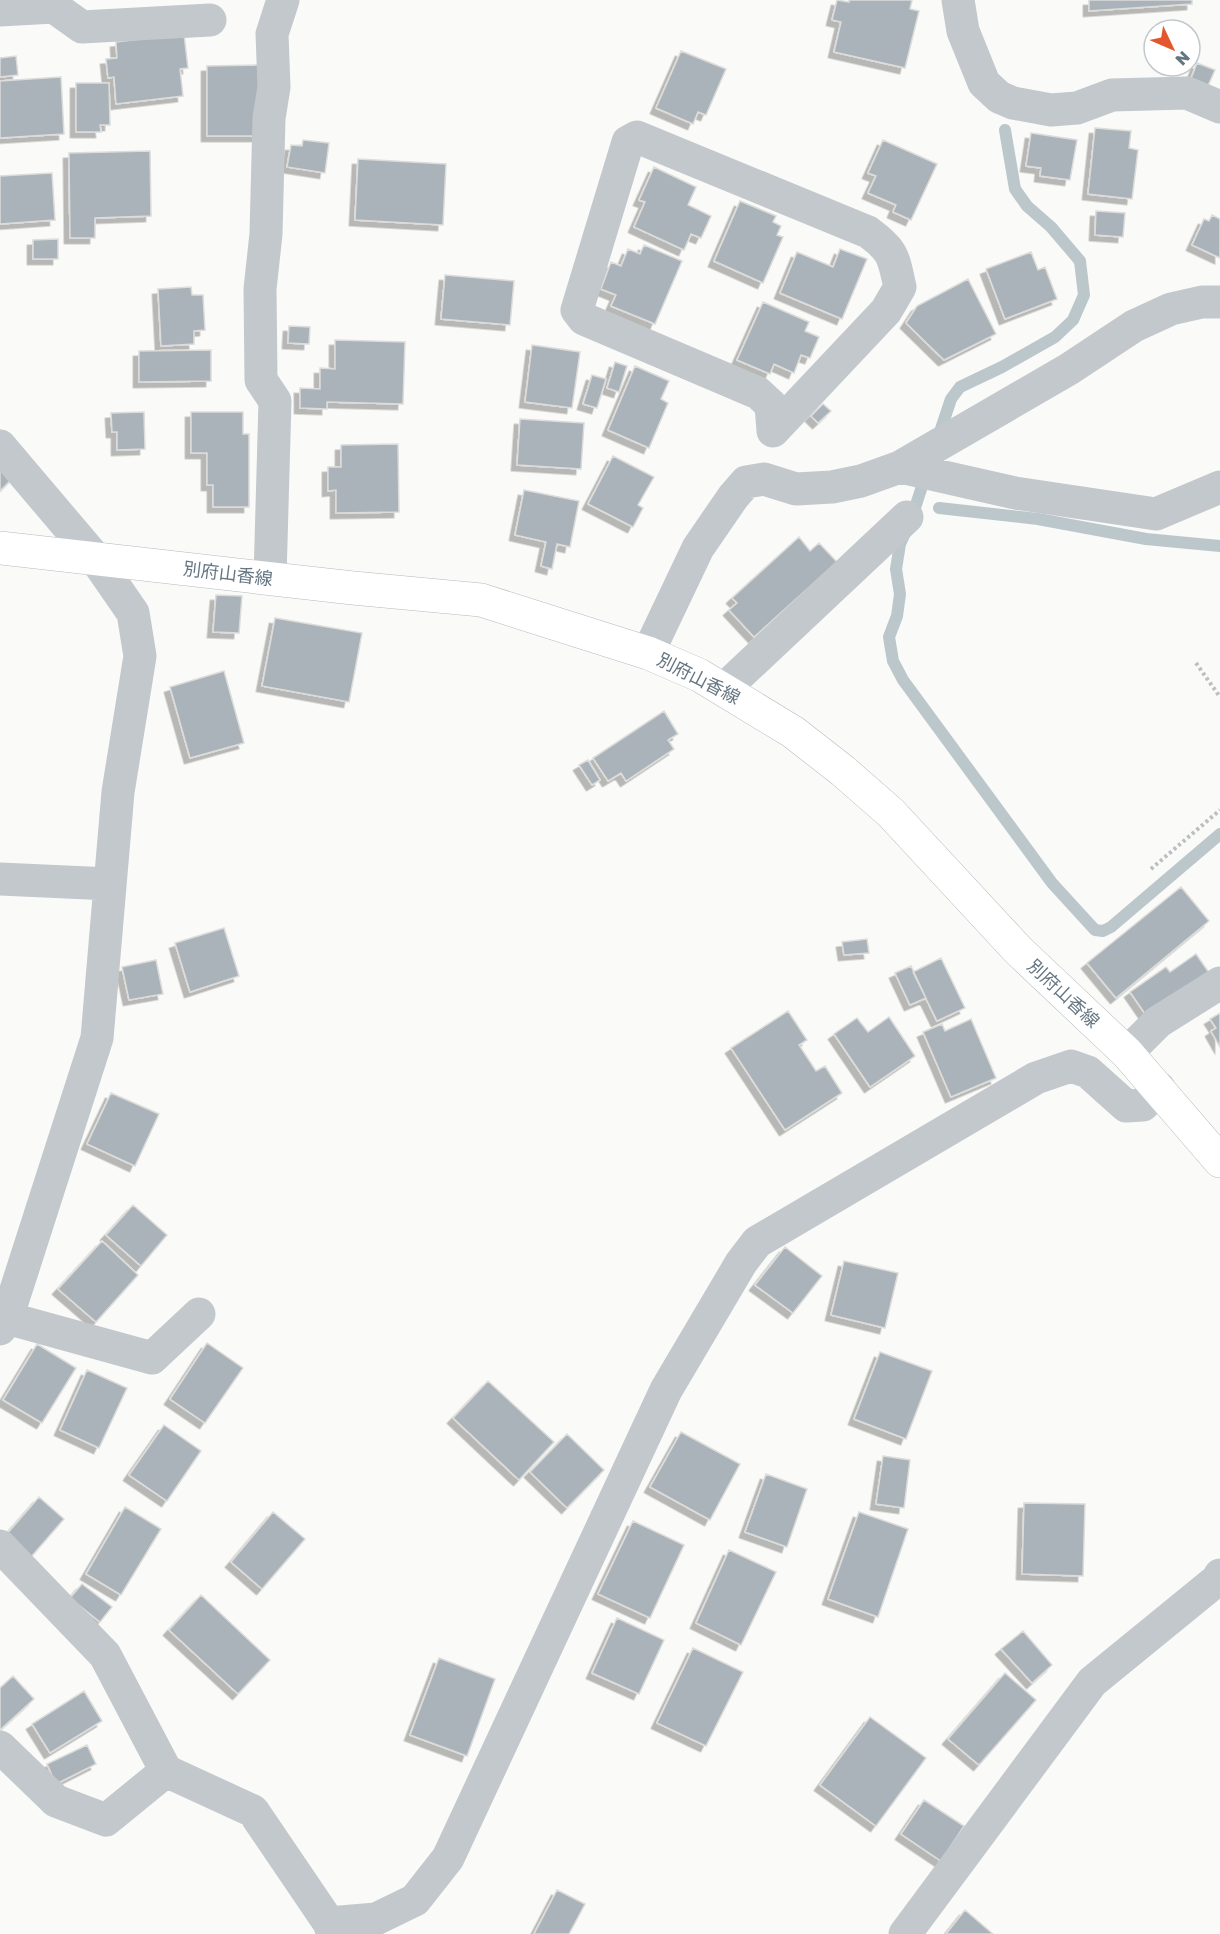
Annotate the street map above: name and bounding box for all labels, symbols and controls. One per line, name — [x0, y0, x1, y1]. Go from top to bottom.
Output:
north arrow — [1142, 18, 1202, 78]
text: N — [1171, 47, 1194, 70]
street label: 別府山香線 — [182, 557, 274, 589]
street label: 別府山香線 — [654, 648, 744, 708]
street label: 別府山香線 — [1024, 954, 1104, 1032]

